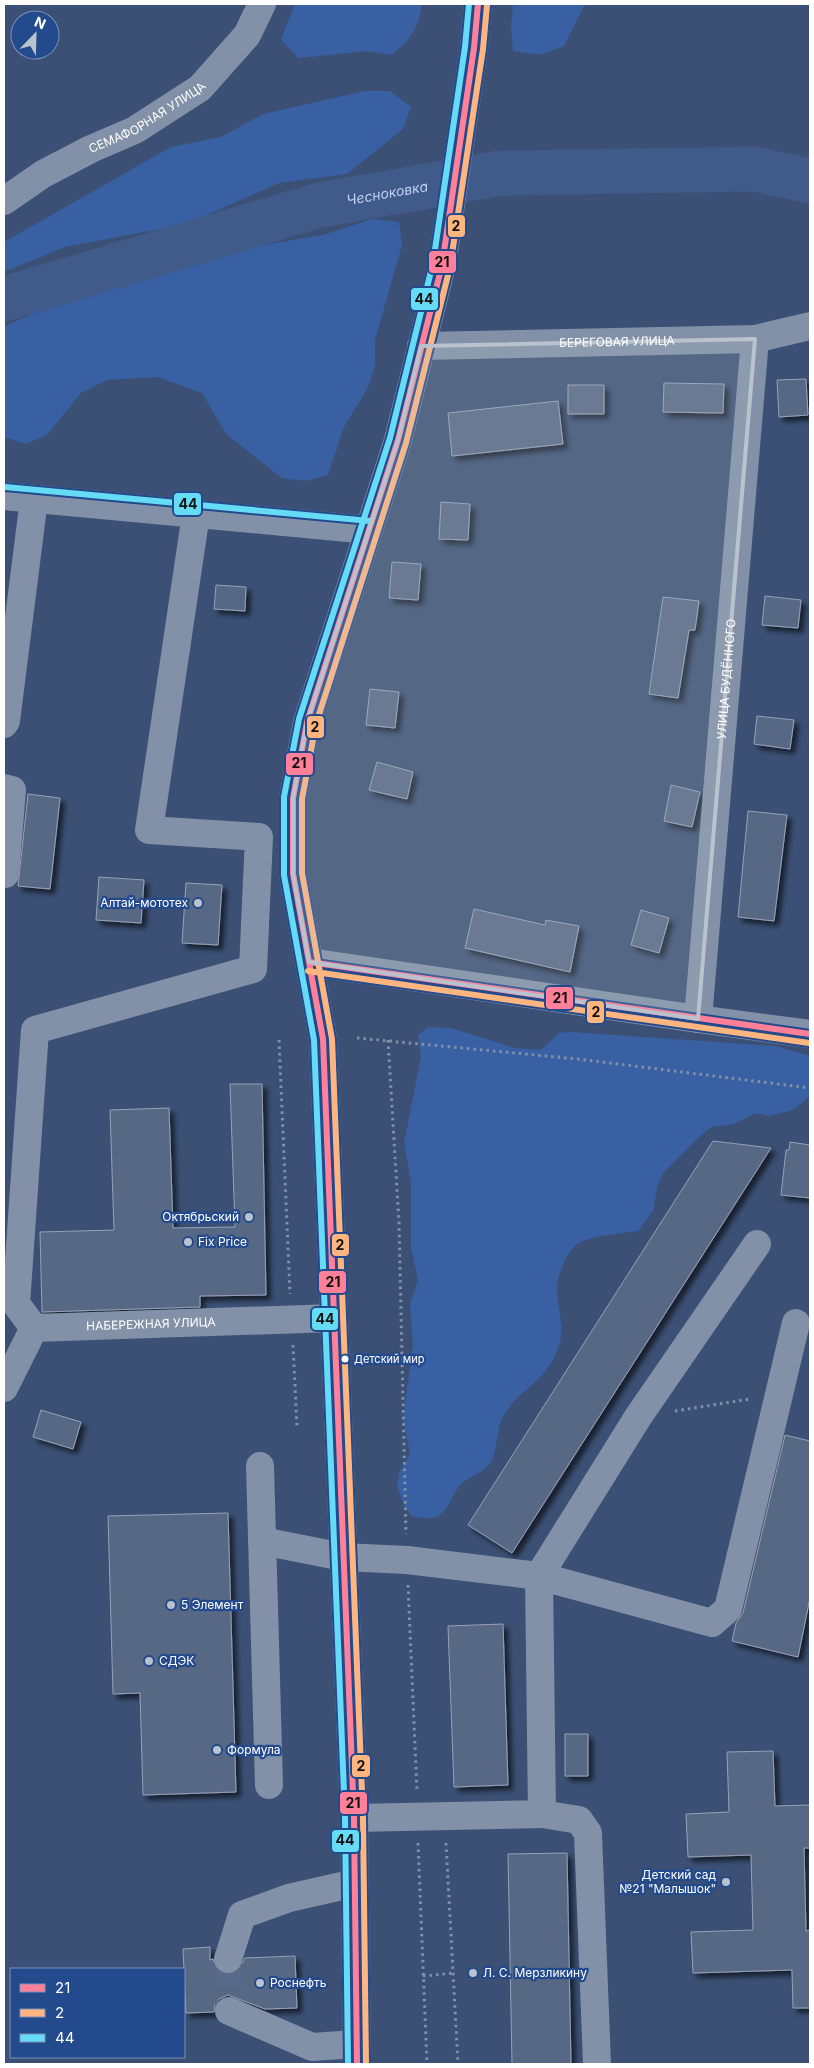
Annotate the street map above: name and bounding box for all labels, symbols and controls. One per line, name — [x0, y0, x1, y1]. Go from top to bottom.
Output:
north arrow — [10, 10, 60, 60]
text: N — [32, 13, 49, 32]
street label: СЕМАФОРНАЯ УЛИЦА — [86, 79, 209, 156]
water label: Чесноковка — [345, 177, 430, 208]
line badge: 2 — [447, 214, 466, 238]
text: 2 — [452, 217, 461, 234]
line badge: 21 — [428, 250, 457, 274]
text: 21 — [435, 253, 449, 270]
line badge: 44 — [410, 287, 439, 311]
text: 44 — [415, 290, 433, 307]
street label: БЕРЕГОВАЯ УЛИЦА — [559, 333, 675, 350]
line badge: 44 — [173, 492, 202, 516]
text: 44 — [179, 495, 197, 512]
street label: УЛИЦА БУДЁННОГО — [713, 618, 739, 740]
line badge: 2 — [306, 715, 325, 739]
text: 2 — [311, 718, 320, 735]
line badge: 21 — [285, 752, 314, 776]
text: 21 — [292, 754, 306, 771]
place label: Алтай-мототех — [100, 895, 188, 910]
marker: Алтай-мототех — [192, 897, 204, 909]
line badge: 21 — [545, 986, 574, 1010]
text: 21 — [553, 989, 567, 1006]
line badge: 2 — [586, 1000, 605, 1024]
text: 2 — [592, 1003, 601, 1020]
place label: Октябрьский — [162, 1209, 239, 1224]
marker: Октябрьский — [243, 1211, 255, 1223]
line badge: 2 — [331, 1233, 350, 1257]
place label: Fix Price — [198, 1234, 247, 1249]
marker: Fix Price — [182, 1236, 194, 1248]
text: 2 — [336, 1236, 345, 1253]
line badge: 21 — [318, 1270, 347, 1294]
text: 21 — [326, 1273, 340, 1290]
line badge: 44 — [311, 1307, 339, 1331]
text: 44 — [316, 1310, 334, 1327]
street label: НАБЕРЕЖНАЯ УЛИЦА — [86, 1314, 216, 1333]
place label: Детский мир — [354, 1352, 425, 1366]
marker: Детский мир — [340, 1354, 350, 1364]
place label: 5 Элемент — [181, 1597, 244, 1612]
marker: 5 Элемент — [165, 1599, 177, 1611]
place label: СДЭК — [159, 1653, 194, 1668]
marker: СДЭК — [143, 1655, 155, 1667]
place label: Формула — [227, 1742, 281, 1757]
marker: Формула — [211, 1744, 223, 1756]
line badge: 2 — [351, 1754, 371, 1778]
text: 2 — [357, 1757, 366, 1774]
line badge: 21 — [339, 1791, 368, 1815]
text: 21 — [346, 1794, 360, 1811]
line badge: 44 — [331, 1829, 360, 1853]
text: 44 — [336, 1831, 354, 1848]
place label: Детский сад №21 "Малышок" — [619, 1867, 716, 1896]
marker: Детский сад №21 "Малышок" — [720, 1876, 732, 1888]
place label: Л. С. Мерзликину — [483, 1965, 587, 1980]
marker: Л. С. Мерзликину — [467, 1967, 479, 1979]
legend — [10, 1968, 185, 2058]
place label: Роснефть — [270, 1975, 327, 1990]
marker: Роснефть — [254, 1977, 266, 1989]
text: 21 — [55, 1978, 70, 1997]
text: 2 — [55, 2003, 64, 2022]
text: 44 — [55, 2028, 74, 2047]

